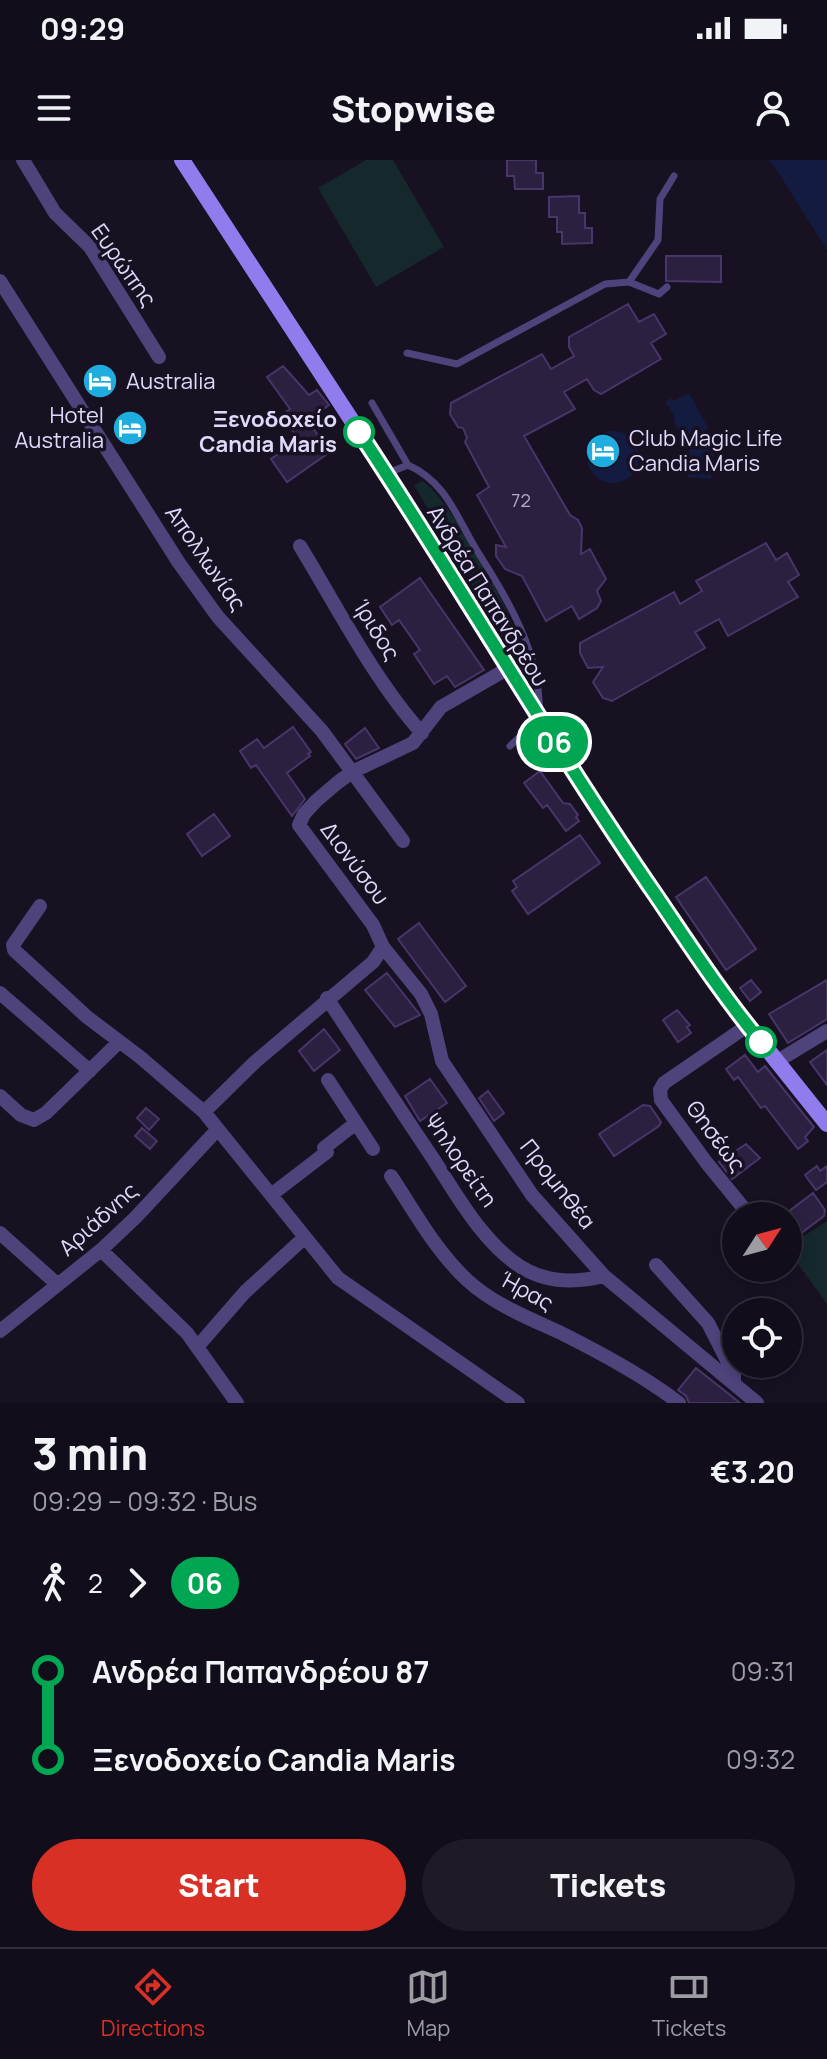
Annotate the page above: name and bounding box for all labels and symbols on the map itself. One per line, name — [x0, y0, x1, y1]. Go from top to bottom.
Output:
street label: Ευρώπης — [84, 217, 164, 313]
hotel icon: Australia — [81, 362, 119, 400]
place label: Australia — [126, 366, 216, 396]
place label: Hotel Australia — [14, 400, 104, 455]
place label: Ξενοδοχείο Candia Maris — [199, 404, 337, 459]
hotel icon: Hotel Australia — [111, 409, 149, 447]
marker: Ξενοδοχείο Candia Maris — [344, 417, 374, 447]
place label: Club Magic Life Candia Maris — [629, 423, 783, 478]
hotel icon: Club Magic Life Candia Maris — [584, 432, 622, 470]
house number: 72 — [511, 488, 531, 512]
street label: Απολλωνίας — [159, 499, 253, 617]
street label: Ανδρέα Παπανδρέου — [420, 500, 556, 692]
street label: Ίριδος — [347, 594, 407, 666]
line badge: 06 — [518, 716, 590, 768]
street label: Διονύσου — [314, 815, 396, 911]
unlabelled marker — [746, 1027, 776, 1057]
street label: Θησέως — [679, 1094, 753, 1178]
street label: Ψηλορείτη — [418, 1107, 504, 1213]
street label: Προμηθέα — [513, 1133, 603, 1235]
street label: Αριάδνης — [52, 1176, 144, 1262]
north arrow — [722, 1202, 802, 1282]
street label: Ήρας — [495, 1264, 559, 1318]

